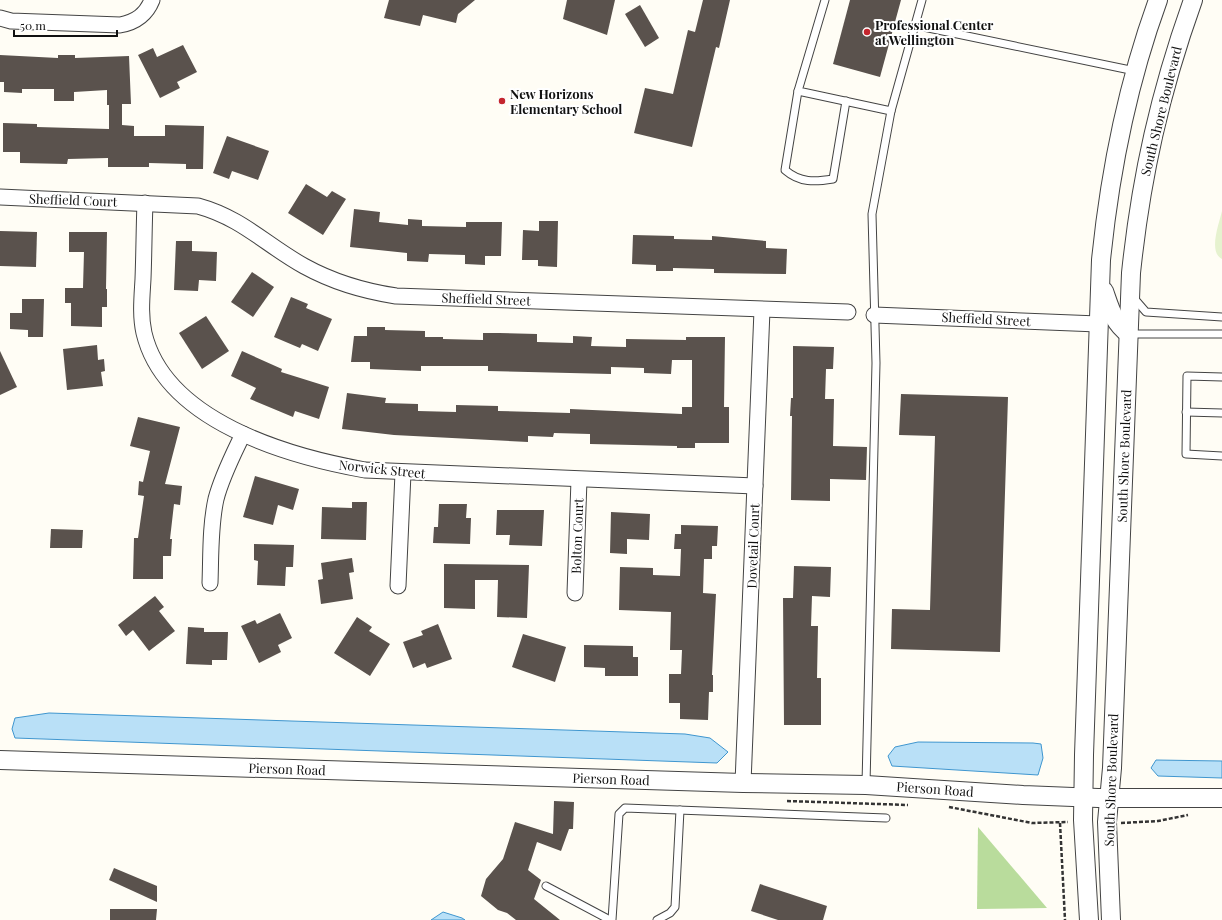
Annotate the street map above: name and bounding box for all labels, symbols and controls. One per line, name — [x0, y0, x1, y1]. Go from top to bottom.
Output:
scale bar — [14, 12, 117, 38]
place label: Professional Center at Wellington — [875, 16, 993, 48]
text: 50 m — [20, 17, 46, 33]
marker: Professional Center at Wellington — [862, 27, 872, 37]
street label: South Shore Boulevard — [1136, 44, 1185, 177]
place label: New Horizons Elementary School — [510, 85, 622, 117]
marker: New Horizons Elementary School — [497, 96, 507, 106]
street label: Sheffield Court — [29, 189, 118, 210]
street label: Sheffield Street — [441, 288, 531, 309]
street label: Sheffield Street — [941, 308, 1031, 329]
street label: South Shore Boulevard — [1113, 389, 1134, 523]
street label: Norwick Street — [338, 455, 427, 482]
street label: Bolton Court — [567, 498, 586, 574]
street label: Dovetail Court — [743, 503, 762, 589]
street label: South Shore Boulevard — [1100, 713, 1121, 847]
street label: Pierson Road — [248, 759, 326, 778]
street label: Pierson Road — [572, 769, 650, 788]
street label: Pierson Road — [896, 777, 975, 800]

